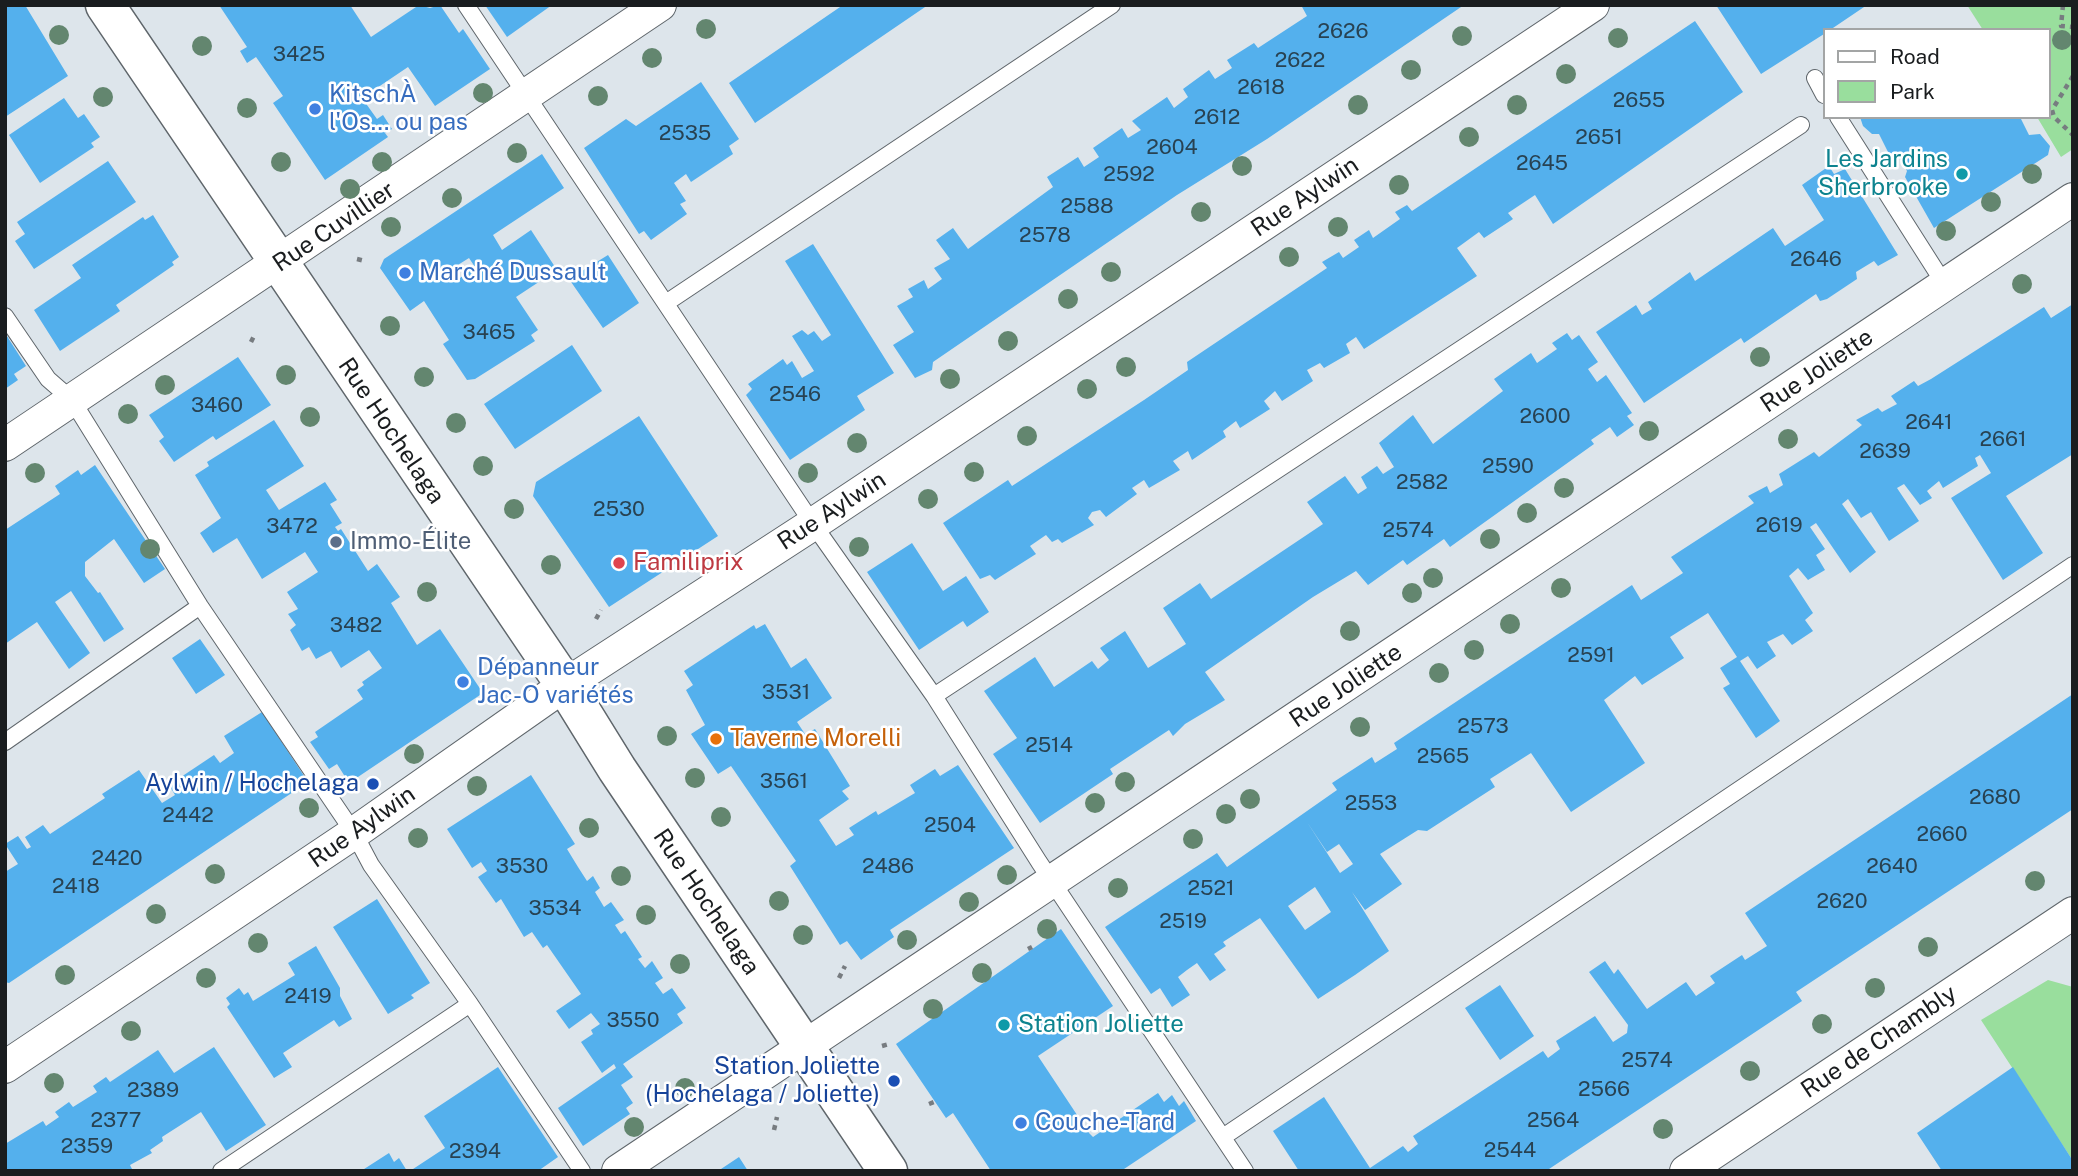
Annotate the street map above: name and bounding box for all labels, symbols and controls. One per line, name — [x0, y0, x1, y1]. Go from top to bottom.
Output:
house number: 2626 — [1317, 19, 1369, 45]
legend — [1822, 28, 2050, 119]
house number: 3425 — [273, 42, 325, 68]
text: Road — [1890, 44, 1940, 69]
house number: 2622 — [1275, 48, 1325, 74]
house number: 2618 — [1237, 75, 1285, 101]
text: Park — [1890, 79, 1935, 104]
place label: KitschÀ l'Os... ou pas — [329, 81, 468, 137]
house number: 2655 — [1613, 88, 1665, 114]
marker: KitschÀ l'Os... ou pas — [307, 101, 323, 117]
house number: 2612 — [1194, 105, 1240, 131]
house number: 2535 — [659, 121, 711, 147]
house number: 2651 — [1575, 125, 1623, 151]
house number: 2604 — [1146, 135, 1198, 161]
place label: Les Jardins Sherbrooke — [1818, 146, 1948, 202]
street label: Rue Aylwin — [1246, 151, 1364, 243]
house number: 2645 — [1516, 151, 1568, 177]
house number: 2592 — [1103, 162, 1155, 188]
marker: Les Jardins Sherbrooke — [1954, 166, 1970, 182]
street label: Rue Cuvillier — [267, 176, 401, 278]
house number: 2588 — [1060, 194, 1114, 220]
house number: 2578 — [1019, 223, 1071, 249]
house number: 2646 — [1790, 247, 1842, 273]
place label: Marché Dussault — [419, 259, 607, 287]
marker: Marché Dussault — [397, 265, 413, 281]
house number: 3465 — [463, 320, 515, 346]
street label: Rue Joliette — [1755, 323, 1879, 419]
street label: Rue Hochelaga — [332, 353, 450, 509]
house number: 2546 — [769, 382, 821, 408]
house number: 3460 — [191, 393, 243, 419]
house number: 2600 — [1519, 404, 1571, 430]
house number: 2641 — [1905, 410, 1953, 436]
house number: 2661 — [1979, 427, 2027, 453]
house number: 2639 — [1859, 439, 1911, 465]
house number: 2590 — [1482, 454, 1534, 480]
street label: Rue Aylwin — [772, 465, 892, 557]
house number: 2582 — [1396, 470, 1448, 496]
house number: 2530 — [593, 497, 645, 523]
house number: 2619 — [1755, 513, 1803, 539]
house number: 3472 — [266, 514, 318, 540]
house number: 2574 — [1382, 518, 1434, 544]
place label: Immo-Élite — [350, 528, 471, 556]
marker: Immo-Élite — [328, 534, 344, 550]
place label: Familiprix — [633, 549, 744, 577]
marker: Familiprix — [611, 555, 627, 571]
house number: 3482 — [330, 613, 382, 639]
street label: Rue Joliette — [1284, 638, 1408, 734]
house number: 2591 — [1567, 643, 1615, 669]
place label: Dépanneur Jac-O variétés — [477, 654, 634, 710]
marker: Dépanneur Jac-O variétés — [455, 674, 471, 690]
house number: 3531 — [762, 680, 810, 706]
house number: 2573 — [1457, 714, 1509, 740]
place label: Taverne Morelli — [730, 725, 901, 753]
marker: Taverne Morelli — [708, 731, 724, 747]
house number: 2514 — [1025, 733, 1073, 759]
house number: 2565 — [1417, 744, 1469, 770]
house number: 3561 — [760, 769, 808, 795]
place label: Aylwin / Hochelaga — [145, 770, 359, 798]
marker: Aylwin / Hochelaga — [365, 776, 381, 792]
street label: Rue Aylwin — [303, 780, 421, 874]
house number: 2680 — [1969, 785, 2021, 811]
house number: 2553 — [1345, 791, 1397, 817]
house number: 2442 — [162, 803, 214, 829]
house number: 2504 — [924, 813, 976, 839]
house number: 2660 — [1916, 822, 1968, 848]
street label: Rue Hochelaga — [647, 824, 765, 980]
house number: 2420 — [91, 846, 143, 872]
house number: 3530 — [496, 854, 548, 880]
house number: 2486 — [862, 854, 914, 880]
house number: 2640 — [1866, 854, 1918, 880]
house number: 2418 — [52, 874, 100, 900]
house number: 2521 — [1187, 876, 1235, 902]
house number: 2620 — [1817, 889, 1867, 915]
house number: 3534 — [528, 896, 582, 922]
house number: 2519 — [1159, 909, 1207, 935]
street label: Rue de Chambly — [1796, 979, 1962, 1105]
house number: 2419 — [284, 984, 332, 1010]
house number: 3550 — [607, 1008, 659, 1034]
place label: Station Joliette — [1018, 1011, 1184, 1039]
marker: Station Joliette — [996, 1017, 1012, 1033]
house number: 2574 — [1621, 1048, 1673, 1074]
place label: Station Joliette (Hochelaga / Joliette) — [645, 1053, 880, 1109]
marker: Station Joliette (Hochelaga / Joliette) — [886, 1073, 902, 1089]
house number: 2566 — [1578, 1077, 1630, 1103]
house number: 2389 — [127, 1078, 179, 1104]
house number: 2377 — [91, 1108, 141, 1134]
house number: 2564 — [1527, 1108, 1579, 1134]
place label: Couche-Tard — [1035, 1109, 1175, 1137]
marker: Couche-Tard — [1013, 1115, 1029, 1131]
house number: 2359 — [61, 1134, 113, 1160]
house number: 2544 — [1484, 1138, 1536, 1164]
house number: 2394 — [449, 1139, 501, 1165]

